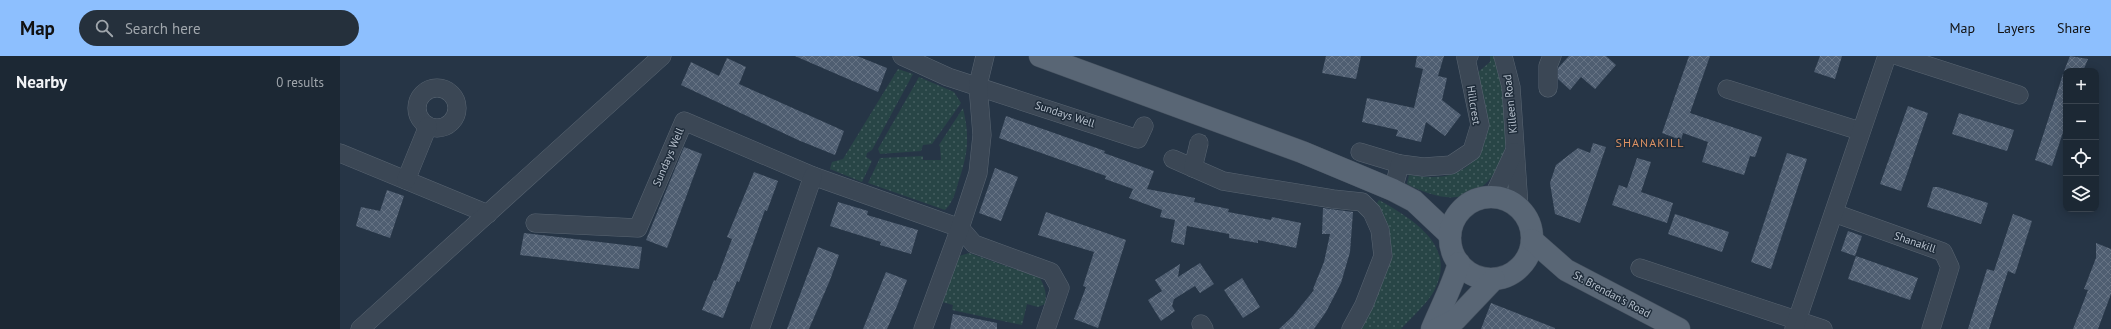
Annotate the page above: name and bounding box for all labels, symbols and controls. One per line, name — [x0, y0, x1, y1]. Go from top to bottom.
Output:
search box — [79, 10, 359, 46]
text: Map — [20, 16, 55, 40]
icon: search — [93, 17, 115, 39]
text: Search here — [125, 19, 201, 38]
text: Map — [1949, 19, 1975, 37]
text: Layers — [1997, 19, 2035, 37]
text: Share — [2057, 19, 2091, 37]
map controls — [2063, 68, 2099, 212]
button: + — [2063, 68, 2099, 104]
text: Nearby — [16, 71, 67, 93]
text: 0 results — [276, 74, 324, 91]
street label: Killeen Road — [1500, 74, 1520, 134]
street label: Hillcrest — [1464, 84, 1484, 126]
street label: Sundays Well — [1033, 98, 1098, 131]
button: − — [2063, 104, 2099, 140]
street label: Sundays Well — [649, 125, 687, 188]
district label: SHANAKILL — [1616, 135, 1684, 150]
button: locate — [2063, 140, 2099, 176]
button: layers — [2063, 176, 2099, 212]
street label: Shanakill — [1892, 228, 1939, 256]
street label: St. Brendan's Road — [1571, 268, 1653, 320]

